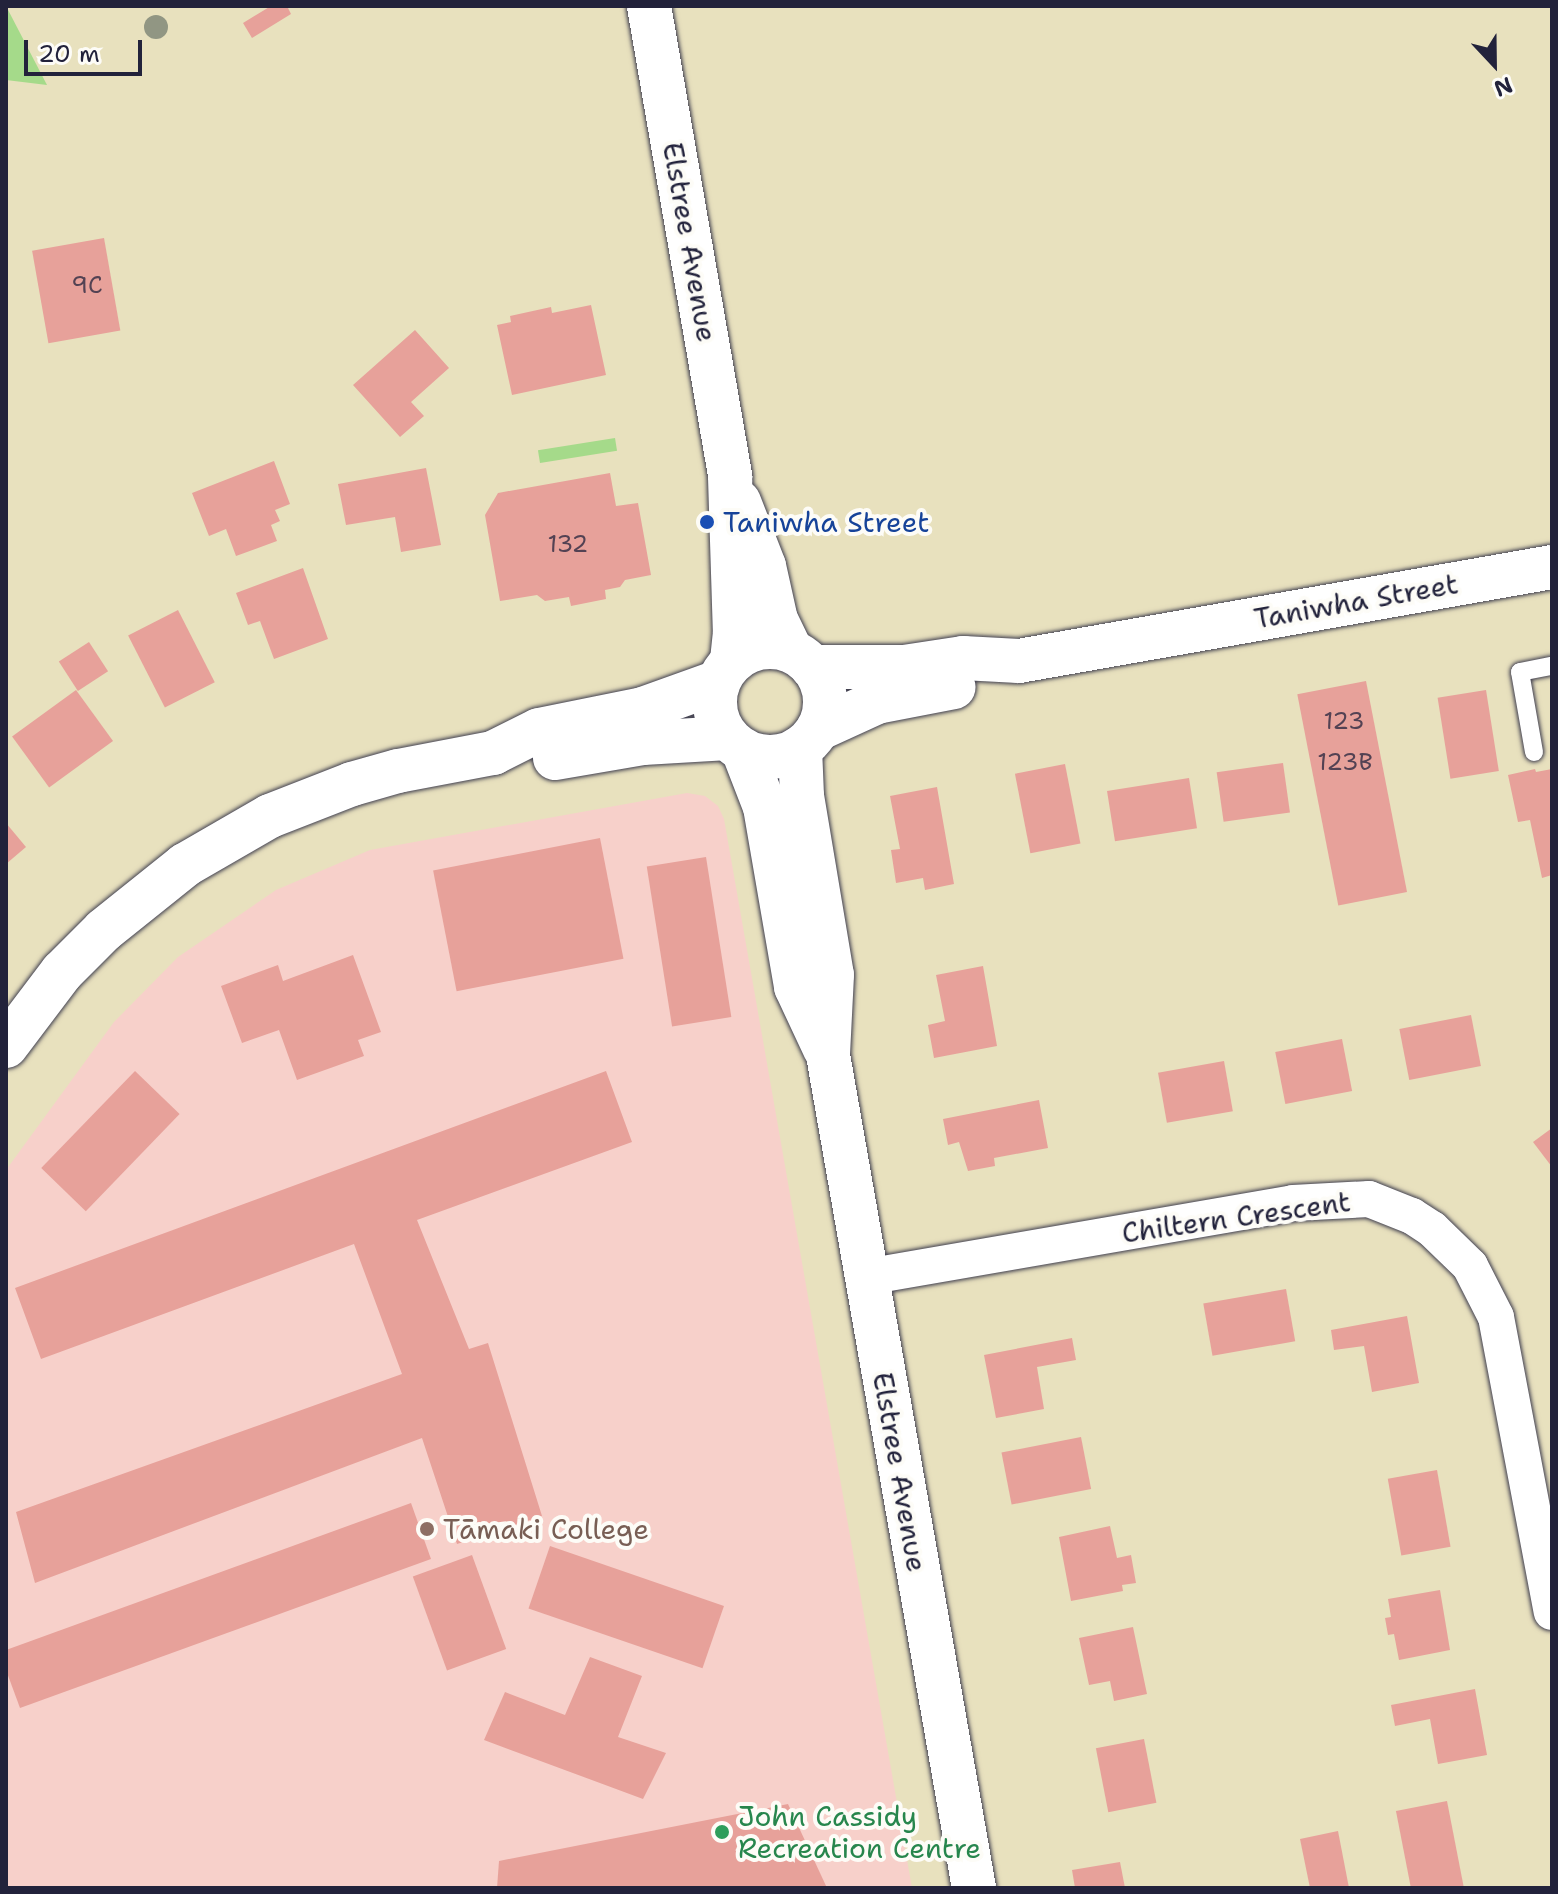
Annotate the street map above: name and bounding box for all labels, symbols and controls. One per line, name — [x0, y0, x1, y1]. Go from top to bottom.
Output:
scale bar — [28, 24, 146, 74]
north arrow — [1454, 24, 1534, 104]
text: 20 m — [38, 38, 100, 70]
text: N — [1490, 70, 1517, 103]
street label: Elstree Avenue — [656, 140, 724, 344]
house number: 9C — [71, 272, 103, 300]
place label: Taniwha Street — [723, 505, 929, 539]
marker: Taniwha Street — [698, 513, 716, 531]
house number: 132 — [548, 531, 588, 559]
street label: Taniwha Street — [1251, 567, 1461, 635]
house number: 123 — [1323, 708, 1365, 736]
house number: 123B — [1317, 749, 1373, 777]
street label: Chiltern Crescent — [1120, 1184, 1352, 1250]
street label: Elstree Avenue — [866, 1370, 934, 1574]
place label: Tāmaki College — [443, 1512, 649, 1546]
marker: Tāmaki College — [418, 1520, 436, 1538]
place label: John Cassidy Recreation Centre — [738, 1799, 981, 1865]
marker: John Cassidy Recreation Centre — [713, 1823, 731, 1841]

